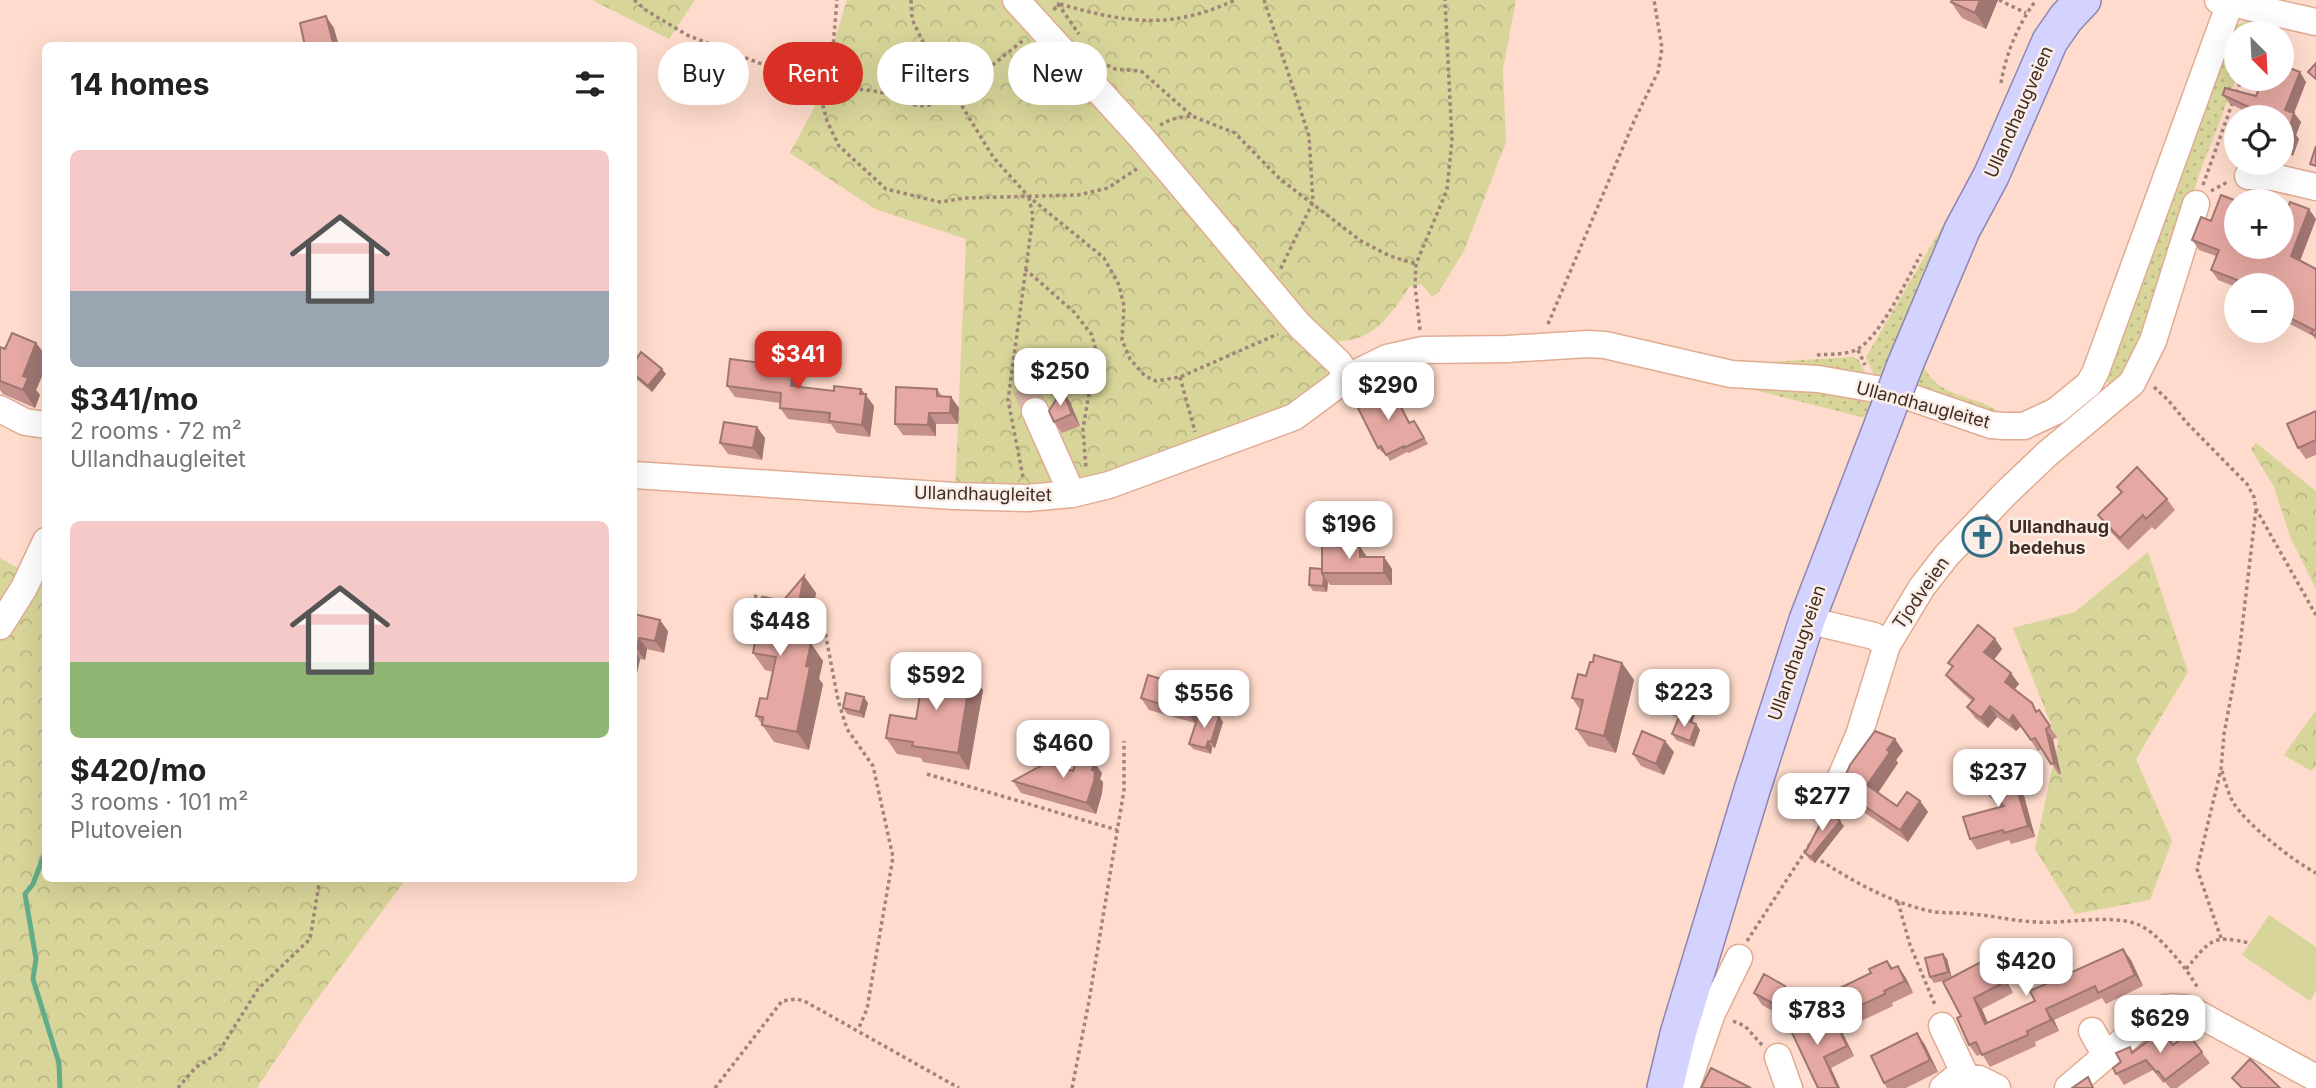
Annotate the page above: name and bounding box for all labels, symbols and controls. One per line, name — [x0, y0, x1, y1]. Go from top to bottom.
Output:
north arrow — [2224, 21, 2294, 91]
map controls — [2224, 21, 2294, 343]
chip: Buy — [658, 42, 749, 105]
chip: Rent — [763, 42, 863, 105]
chip: Filters — [877, 42, 994, 105]
chip: New — [1008, 42, 1107, 105]
street label: Ullandhaugveien — [1980, 43, 2057, 181]
icon: filters — [571, 65, 609, 103]
text: 14 homes — [70, 66, 209, 102]
button: locate — [2224, 105, 2294, 175]
button: + — [2224, 189, 2294, 259]
icon: home — [277, 196, 403, 322]
button: − — [2224, 273, 2294, 343]
pin: $341 — [757, 332, 839, 391]
text: $341 — [771, 340, 825, 368]
pin: $250 — [1019, 348, 1101, 408]
text: $250 — [1030, 357, 1090, 385]
pin: $290 — [1347, 362, 1429, 422]
text: $290 — [1358, 371, 1418, 399]
street label: Ullandhaugleitet — [1854, 377, 1992, 432]
text: $341/mo — [70, 381, 199, 417]
text: 2 rooms · 72 m² — [70, 417, 242, 445]
text: Ullandhaugleitet — [70, 445, 246, 473]
street label: Ullandhaugleitet — [914, 482, 1052, 505]
pin: $196 — [1308, 502, 1390, 561]
text: $196 — [1322, 510, 1376, 538]
church icon: Ullandhaug bedehus — [1961, 516, 2003, 558]
place label: Ullandhaug bedehus — [2009, 516, 2109, 558]
street label: Tjodveien — [1888, 552, 1953, 633]
icon: home — [277, 567, 403, 693]
street label: Ullandhaugveien — [1763, 582, 1830, 723]
pin: $448 — [739, 598, 821, 658]
text: $448 — [749, 607, 811, 635]
pin: $592 — [895, 652, 977, 712]
text: $592 — [906, 661, 966, 689]
pin: $556 — [1163, 670, 1245, 730]
pin: $223 — [1643, 670, 1725, 729]
text: $223 — [1655, 678, 1713, 706]
text: $556 — [1174, 679, 1234, 707]
pin: $460 — [1022, 720, 1104, 780]
text: $460 — [1032, 729, 1094, 757]
pin: $237 — [1957, 750, 2039, 809]
text: $420/mo — [70, 752, 206, 788]
text: $237 — [1969, 758, 2027, 786]
pin: $277 — [1781, 774, 1863, 833]
text: $277 — [1794, 782, 1850, 810]
text: 3 rooms · 101 m² — [70, 788, 248, 816]
text: Plutoveien — [70, 816, 183, 844]
pin: $420 — [1985, 939, 2067, 998]
text: $420 — [1996, 947, 2056, 975]
pin: $783 — [1776, 988, 1858, 1047]
text: $783 — [1788, 996, 1846, 1024]
pin: $629 — [2119, 996, 2201, 1055]
text: $629 — [2130, 1004, 2190, 1032]

